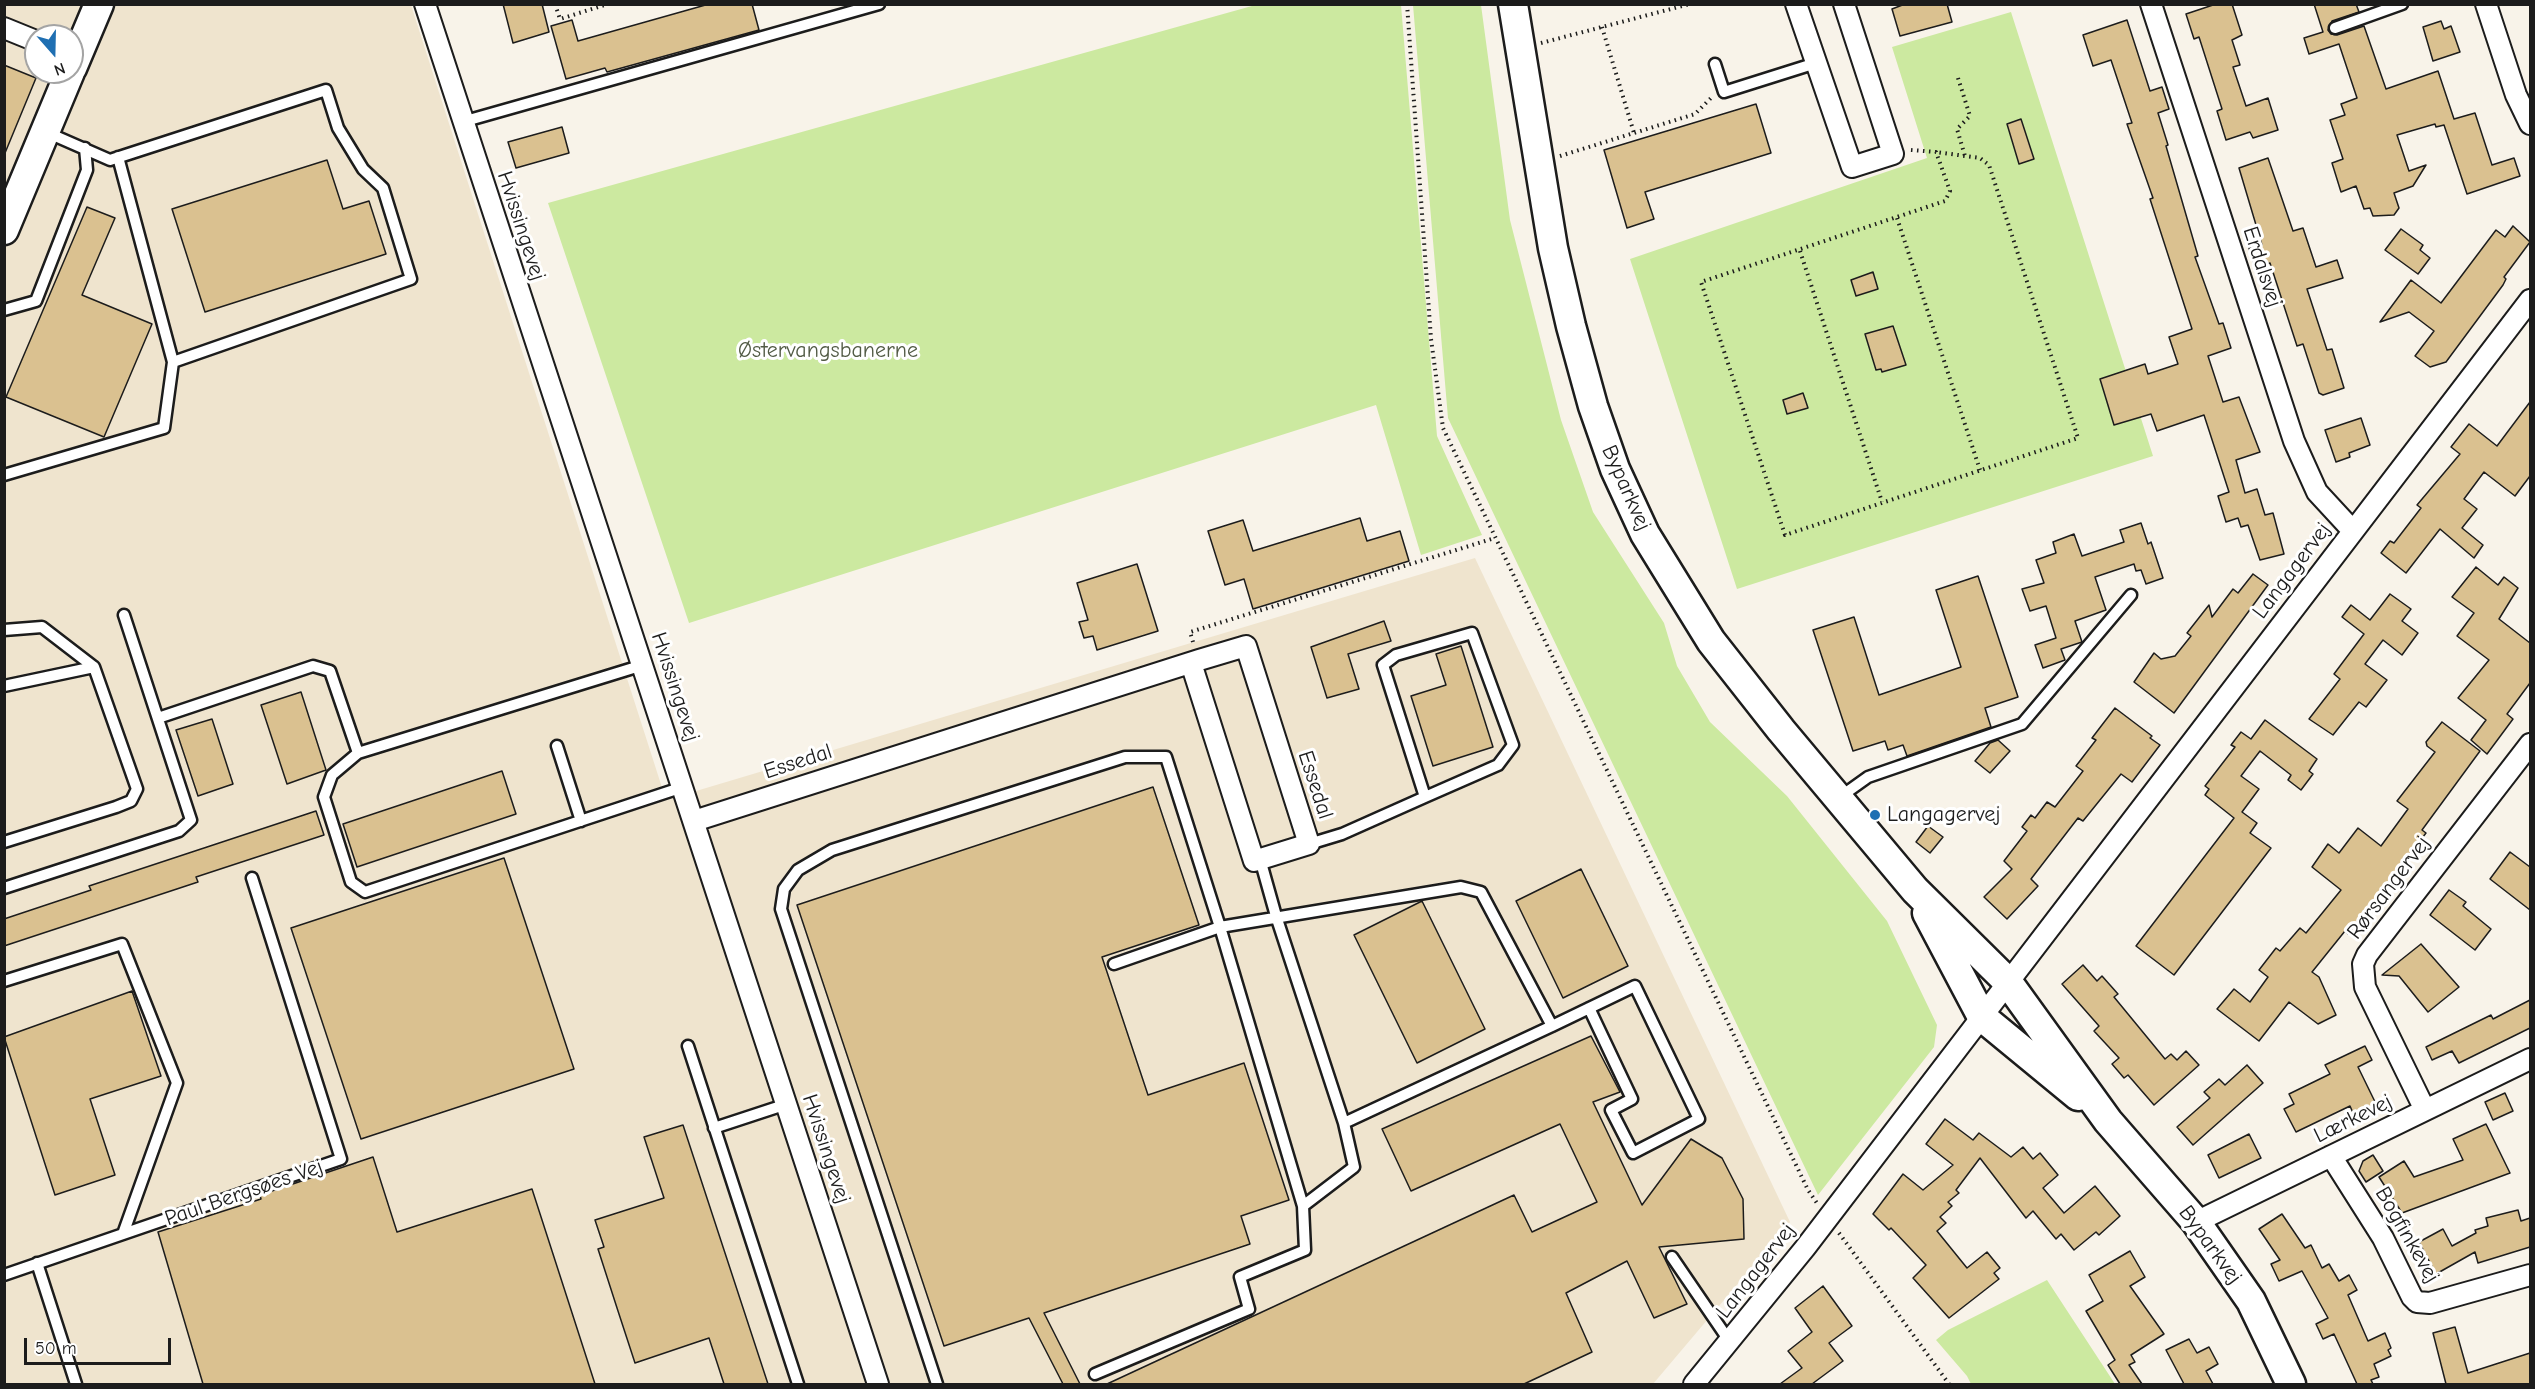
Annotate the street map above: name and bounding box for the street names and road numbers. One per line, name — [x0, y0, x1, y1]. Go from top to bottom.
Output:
street label: Hvissingevej — [491, 168, 551, 284]
street label: Erdalsvej — [2237, 223, 2287, 311]
street label: Byparkvej — [1595, 441, 1657, 535]
street label: Langagervej — [2247, 518, 2337, 624]
street label: Hvissingevej — [645, 629, 705, 745]
street label: Essedal — [760, 739, 836, 785]
street label: Essedal — [1292, 747, 1338, 823]
street label: Rørsangervej — [2342, 831, 2436, 945]
street label: Lærkevej — [2310, 1089, 2396, 1149]
street label: Hvissingevej — [796, 1091, 856, 1207]
street label: Paul Bergsøes Vej — [161, 1154, 327, 1232]
street label: Bogfinkevej — [2369, 1182, 2445, 1288]
street label: Byparkvej — [2173, 1200, 2247, 1290]
street label: Langagervej — [1711, 1218, 1801, 1324]

